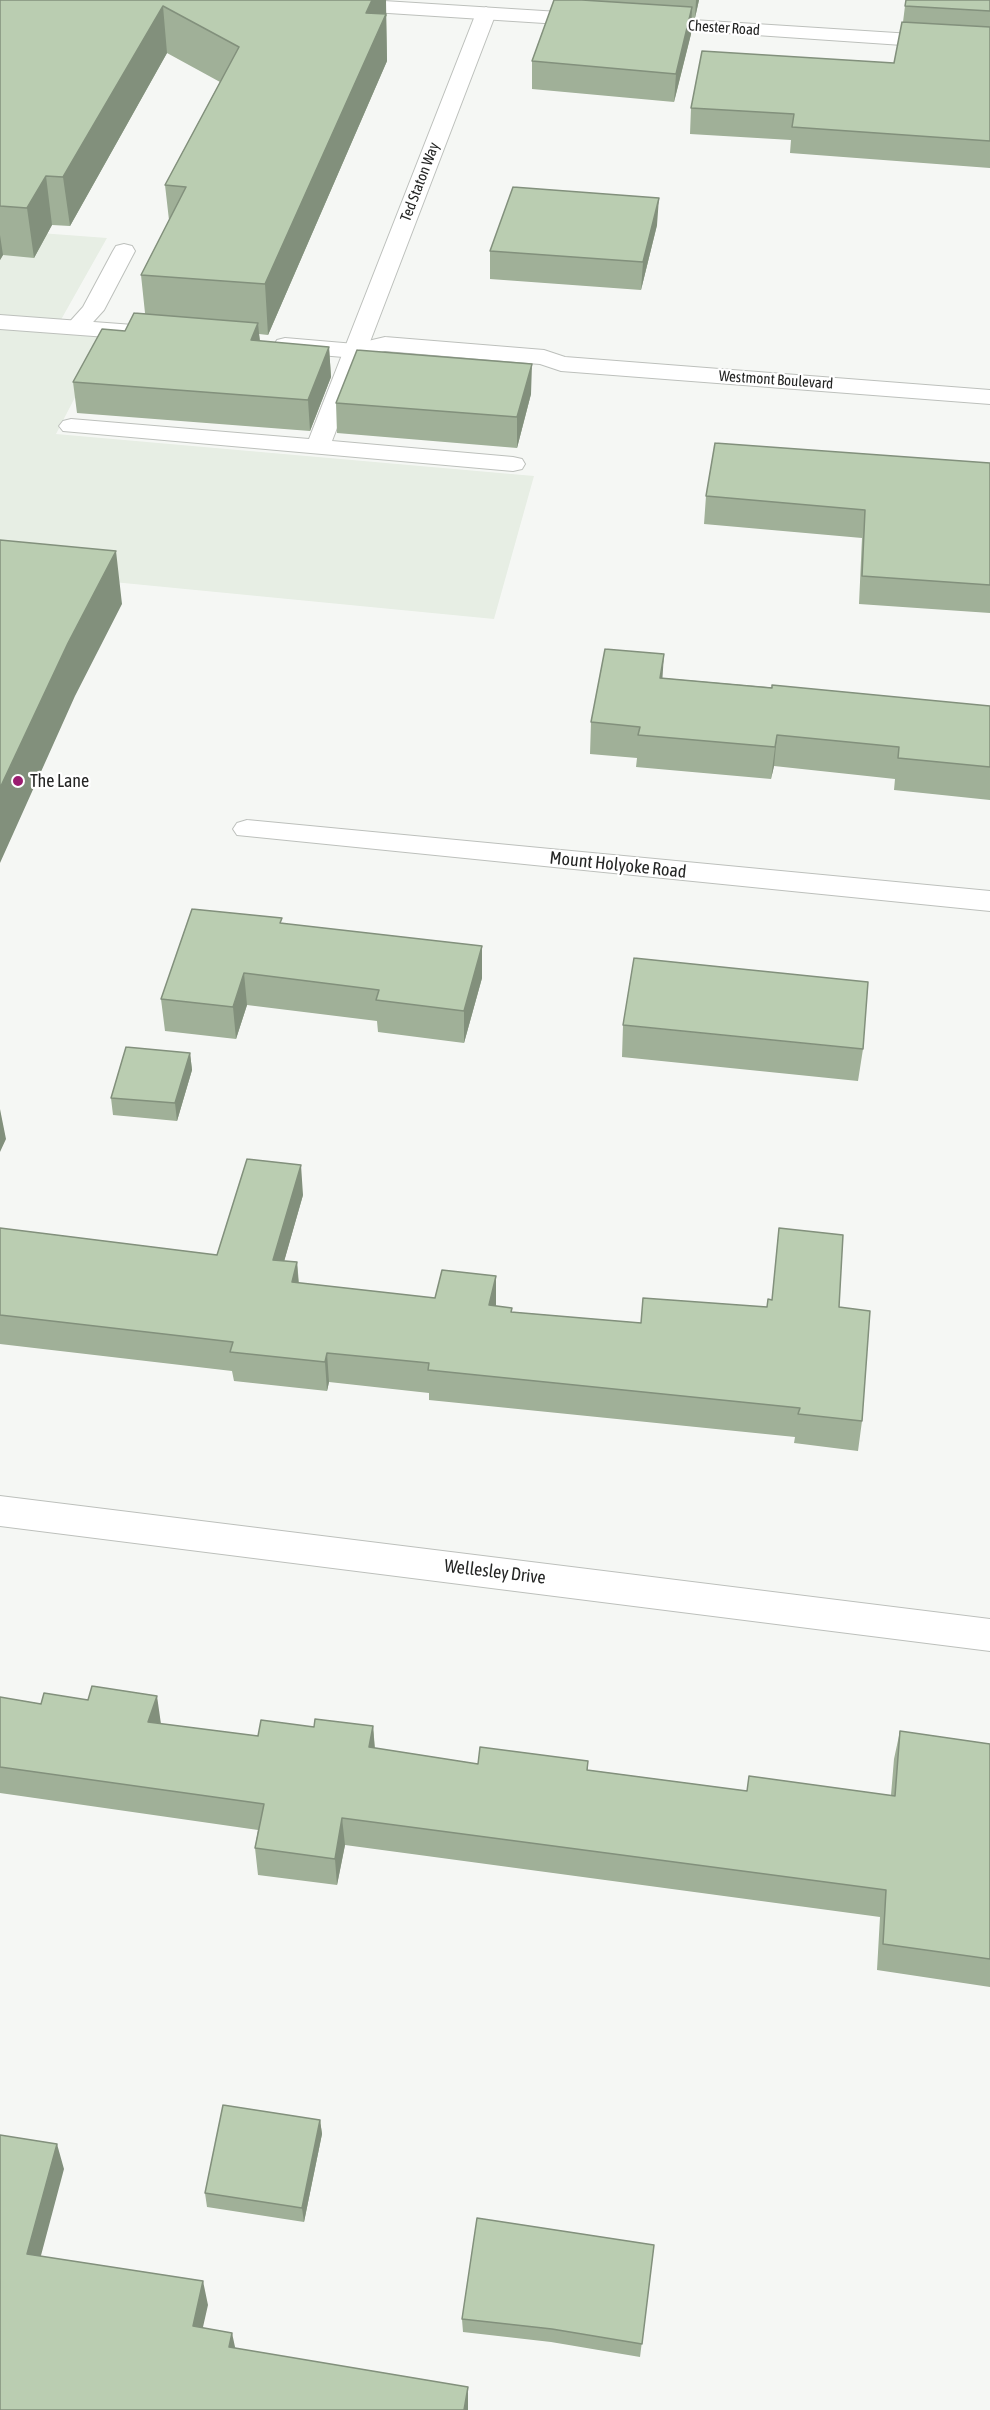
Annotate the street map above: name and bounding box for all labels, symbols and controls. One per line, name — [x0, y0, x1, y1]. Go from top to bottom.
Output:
street label: Chester Road — [687, 17, 761, 39]
street label: Ted Staton Way — [397, 140, 443, 224]
street label: Westmont Boulevard — [718, 367, 834, 393]
place label: The Lane — [30, 770, 89, 792]
marker: The Lane — [11, 774, 25, 788]
street label: Mount Holyoke Road — [549, 847, 687, 883]
street label: Wellesley Drive — [443, 1555, 547, 1589]

